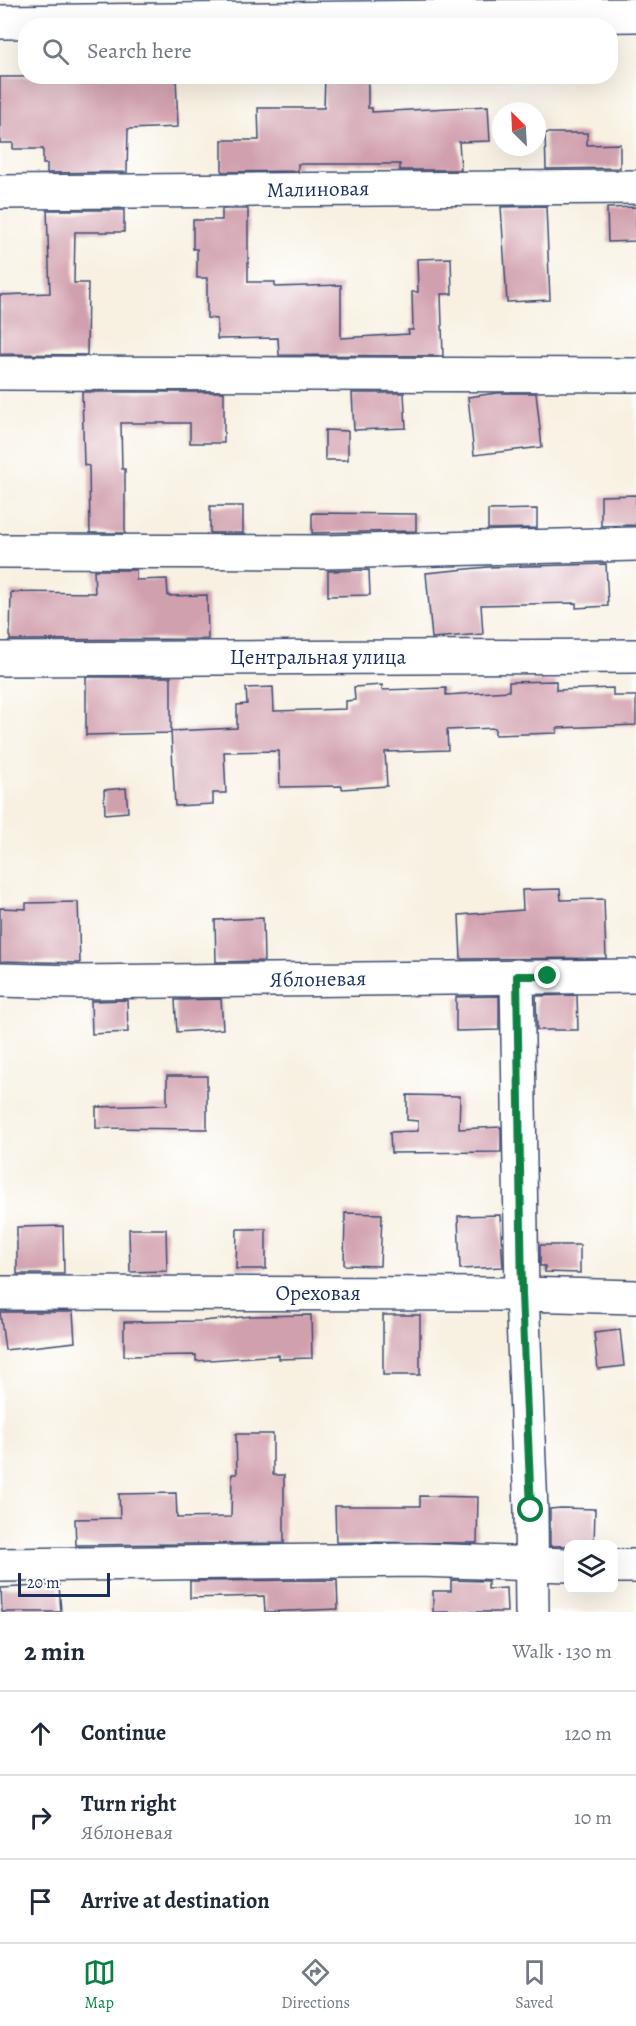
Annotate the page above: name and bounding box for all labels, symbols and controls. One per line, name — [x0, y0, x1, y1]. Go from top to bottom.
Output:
search box — [18, 18, 618, 84]
icon: search — [39, 35, 72, 68]
text: Search here — [87, 36, 192, 66]
north arrow — [492, 102, 546, 156]
street label: Малиновая — [266, 174, 370, 204]
street label: Центральная улица — [230, 643, 406, 671]
route end — [534, 962, 560, 988]
street label: Яблоневая — [269, 964, 367, 994]
street label: Ореховая — [275, 1279, 361, 1307]
route start — [517, 1496, 543, 1522]
map controls — [564, 1540, 618, 1594]
button: layers — [564, 1540, 618, 1594]
scale bar — [18, 1570, 110, 1598]
text: 20 m — [27, 1572, 60, 1594]
text: 2 min — [24, 1634, 85, 1669]
text: Walk · 130 m — [513, 1638, 612, 1665]
icon: ahead — [24, 1717, 57, 1750]
text: Continue — [81, 1718, 166, 1748]
text: 120 m — [564, 1720, 612, 1747]
text: Turn right — [81, 1789, 177, 1819]
icon: right — [24, 1801, 57, 1834]
text: 10 m — [574, 1804, 612, 1831]
text: Яблоневая — [81, 1819, 173, 1846]
icon: arrive — [24, 1885, 57, 1918]
text: Arrive at destination — [81, 1886, 270, 1916]
tab: Map — [83, 1956, 116, 2014]
tab: Directions — [281, 1956, 350, 2014]
tab: Saved — [515, 1956, 553, 2014]

